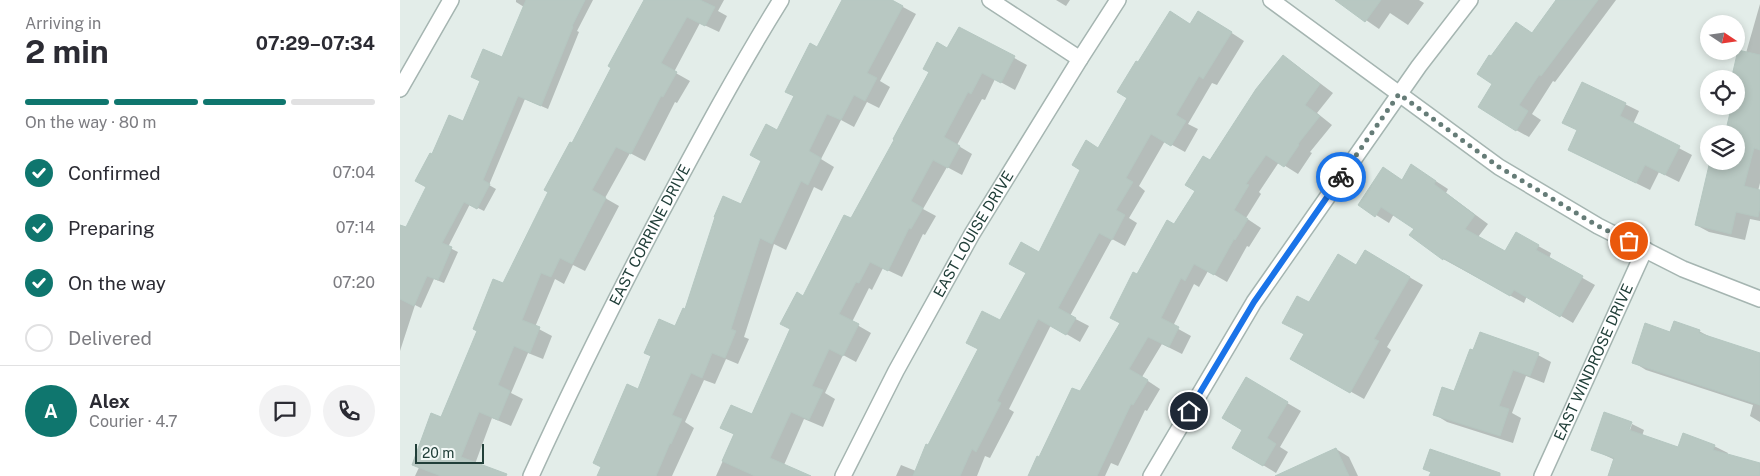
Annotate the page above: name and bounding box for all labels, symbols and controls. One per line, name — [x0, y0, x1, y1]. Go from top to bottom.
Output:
text: Arriving in — [25, 14, 101, 33]
north arrow — [1700, 15, 1745, 60]
map controls — [1700, 15, 1745, 170]
text: 07:29–07:34 — [256, 32, 375, 54]
text: 2 min — [25, 33, 109, 70]
button: locate — [1700, 70, 1745, 115]
text: On the way · 80 m — [25, 113, 156, 132]
button: layers — [1700, 125, 1745, 170]
courier — [1316, 152, 1366, 202]
icon: check — [25, 159, 53, 187]
street label: EAST CORRINE DRIVE — [606, 161, 693, 308]
text: Confirmed — [68, 162, 161, 184]
text: 07:04 — [332, 163, 375, 182]
icon: bike — [1327, 163, 1355, 191]
street label: EAST LOUISE DRIVE — [930, 168, 1017, 300]
icon: check — [25, 214, 53, 242]
text: Preparing — [68, 217, 155, 239]
text: 07:14 — [336, 218, 375, 237]
pin — [1608, 220, 1650, 262]
icon: bag — [1615, 227, 1643, 255]
icon: check — [25, 269, 53, 297]
text: On the way — [68, 272, 166, 294]
text: 07:20 — [333, 273, 375, 292]
street label: EAST WINDROSE DRIVE — [1550, 281, 1636, 443]
text: Delivered — [68, 327, 152, 349]
button: chat — [259, 385, 311, 437]
button: phone — [323, 385, 375, 437]
text: Alex — [89, 390, 130, 412]
pin — [1168, 390, 1210, 432]
icon: home — [1175, 397, 1203, 425]
text: A — [44, 400, 58, 422]
text: Courier · 4.7 — [89, 412, 178, 431]
scale bar — [415, 441, 484, 464]
text: 20 m — [422, 445, 454, 461]

